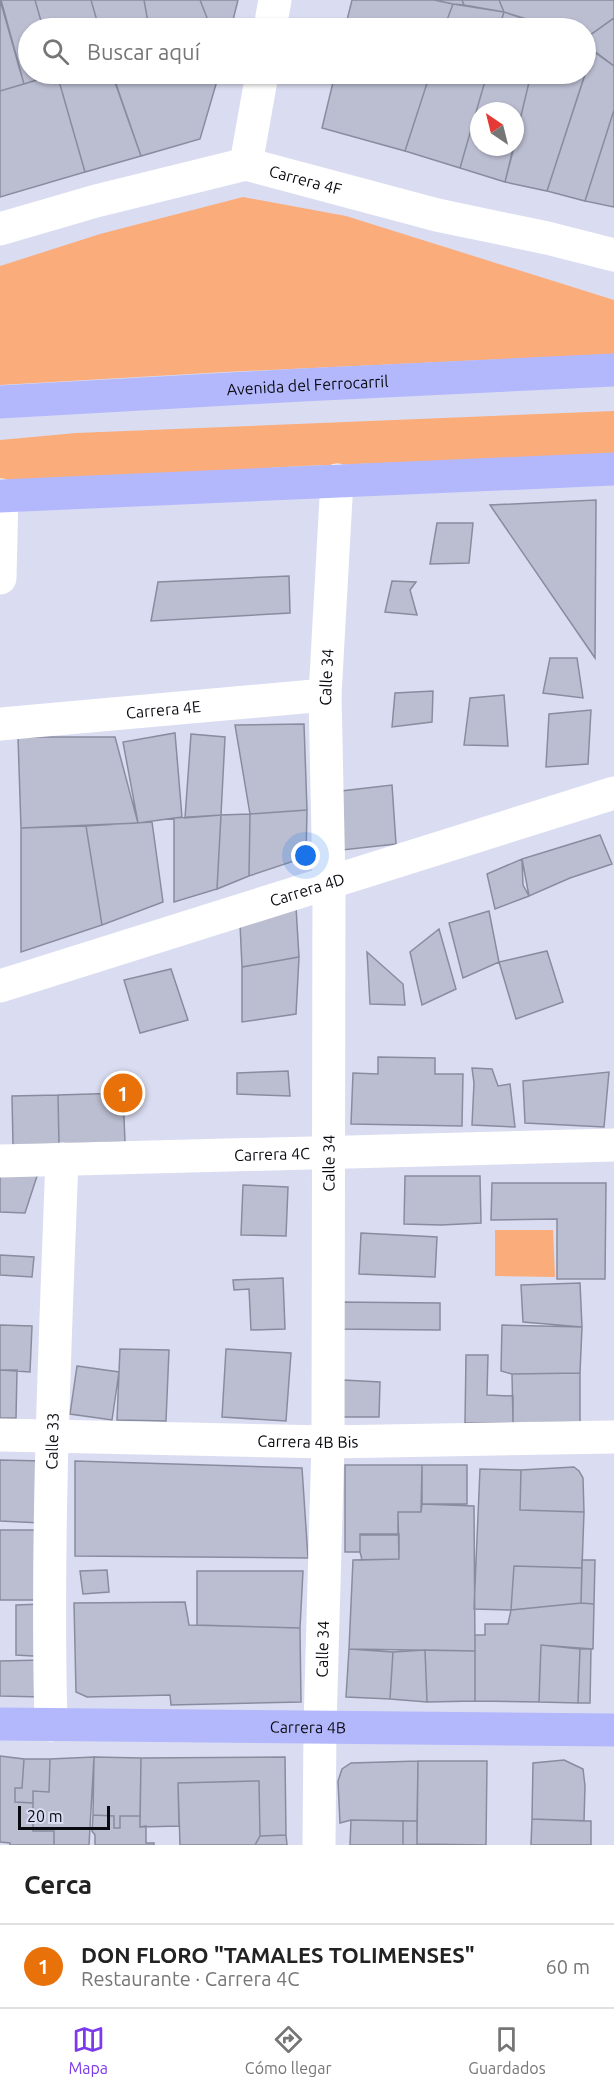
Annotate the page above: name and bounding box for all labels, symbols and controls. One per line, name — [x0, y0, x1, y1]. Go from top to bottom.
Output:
search box — [18, 18, 596, 84]
icon: search — [39, 35, 72, 68]
text: Buscar aquí — [87, 39, 200, 64]
north arrow — [470, 102, 524, 156]
street label: Carrera 4F — [267, 162, 344, 198]
street label: Avenida del Ferrocarril — [226, 372, 389, 398]
street label: Calle 34 — [316, 648, 337, 706]
street label: Carrera 4E — [125, 697, 202, 722]
your location — [291, 841, 320, 870]
street label: Carrera 4D — [268, 869, 347, 910]
pin: 1 — [104, 1070, 142, 1116]
street label: Calle 34 — [319, 1135, 338, 1192]
street label: Carrera 4C — [234, 1144, 310, 1164]
street label: Calle 33 — [42, 1412, 62, 1470]
street label: Carrera 4B Bis — [257, 1431, 359, 1451]
street label: Calle 34 — [312, 1620, 332, 1678]
street label: Carrera 4B — [270, 1718, 346, 1736]
scale bar — [18, 1803, 110, 1830]
text: 20 m — [27, 1807, 63, 1825]
text: Cerca — [24, 1870, 92, 1899]
text: DON FLORO "TAMALES TOLIMENSES" — [81, 1942, 475, 1967]
text: 1 — [38, 1955, 49, 1978]
text: 60 m — [546, 1955, 590, 1978]
text: Restaurante · Carrera 4C — [81, 1967, 300, 1990]
tab: Mapa — [68, 2023, 108, 2077]
tab: Cómo llegar — [245, 2023, 332, 2077]
tab: Guardados — [468, 2023, 546, 2077]

